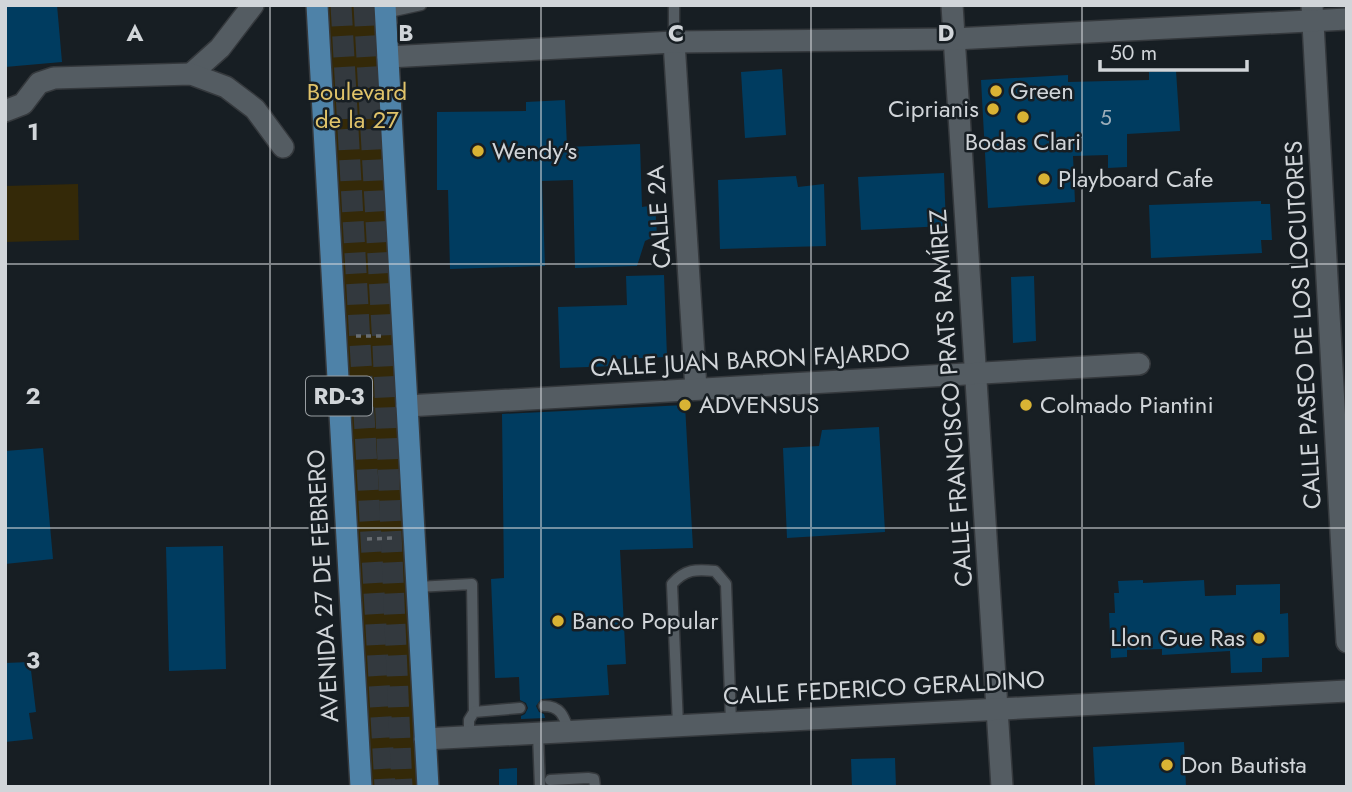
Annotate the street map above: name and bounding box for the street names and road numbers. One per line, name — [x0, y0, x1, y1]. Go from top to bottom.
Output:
street label: CALLE PASEO DE LOS LOCUTORES — [1275, 140, 1330, 510]
street label: CALLE 2A — [637, 164, 680, 270]
street label: CALLE FRANCISCO PRATS RAMÍREZ — [920, 208, 981, 588]
street label: CALLE JUAN BARON FAJARDO — [589, 334, 911, 385]
road number: RD-3 — [306, 376, 372, 416]
street label: AVENIDA 27 DE FEBRERO — [298, 449, 347, 723]
street label: CALLE FEDERICO GERALDINO — [722, 662, 1046, 713]

